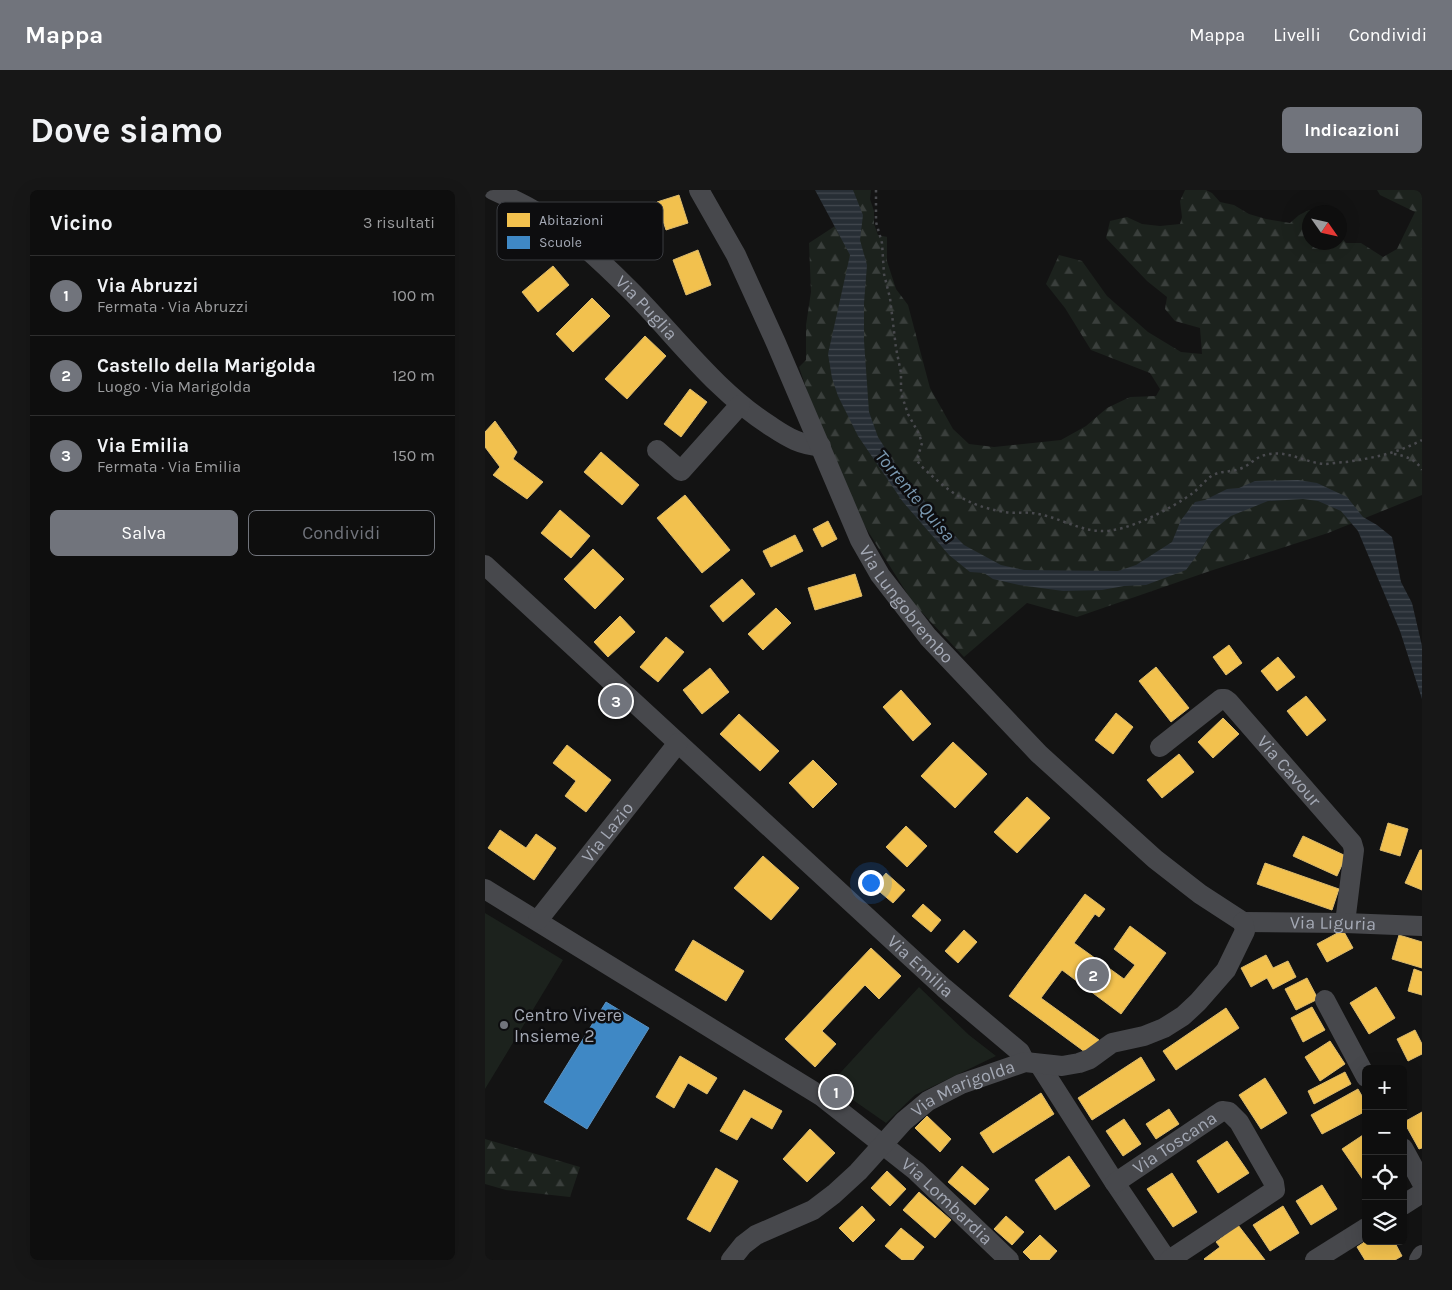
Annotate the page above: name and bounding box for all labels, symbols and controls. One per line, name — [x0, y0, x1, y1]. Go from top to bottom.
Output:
text: Mappa — [25, 21, 103, 49]
text: Mappa — [1189, 24, 1245, 46]
text: Livelli — [1273, 24, 1321, 46]
text: Condividi — [1349, 24, 1427, 46]
button: Indicazioni — [1282, 107, 1422, 153]
text: Dove siamo — [30, 110, 223, 151]
legend — [497, 202, 663, 260]
north arrow — [1302, 205, 1347, 250]
text: Vicino — [50, 211, 113, 235]
text: Abitazioni — [539, 212, 604, 229]
text: 3 risultati — [363, 213, 435, 232]
text: Scuole — [539, 234, 582, 251]
street label: Via Puglia — [611, 271, 682, 345]
text: Via Abruzzi — [97, 275, 199, 297]
text: 1 — [63, 286, 69, 305]
text: 100 m — [392, 286, 435, 305]
text: Fermata · Via Abruzzi — [97, 297, 248, 316]
text: Castello della Marigolda — [97, 355, 316, 377]
text: 2 — [61, 366, 71, 385]
text: 120 m — [392, 366, 435, 385]
text: Luogo · Via Marigolda — [97, 377, 251, 396]
text: Via Emilia — [97, 435, 189, 457]
text: 3 — [61, 446, 71, 465]
text: 150 m — [392, 446, 435, 465]
water label: Torrente Quisa — [870, 446, 960, 546]
text: Fermata · Via Emilia — [97, 457, 241, 476]
button: Salva — [50, 510, 238, 556]
button: Condividi — [248, 510, 435, 556]
street label: Via Lungobrembo — [854, 541, 958, 668]
pin: 3 — [600, 682, 632, 720]
street label: Via Cavour — [1252, 731, 1326, 811]
street label: Via Lazio — [577, 797, 638, 867]
your location — [858, 870, 884, 896]
street label: Via Liguria — [1290, 911, 1377, 935]
street label: Via Emilia — [883, 930, 958, 1002]
pin: 2 — [1077, 956, 1109, 994]
place label: Centro Vivere Insieme 2 — [514, 1004, 622, 1047]
marker: Centro Vivere Insieme 2 — [498, 1019, 510, 1031]
street label: Via Marigolda — [906, 1055, 1018, 1122]
map controls — [1362, 1065, 1407, 1245]
button: + — [1362, 1065, 1407, 1110]
pin: 1 — [820, 1073, 852, 1111]
street label: Via Toscana — [1129, 1107, 1221, 1179]
button: − — [1362, 1110, 1407, 1155]
street label: Via Lombardia — [897, 1153, 997, 1250]
button: locate — [1362, 1155, 1407, 1200]
button: layers — [1362, 1200, 1407, 1245]

